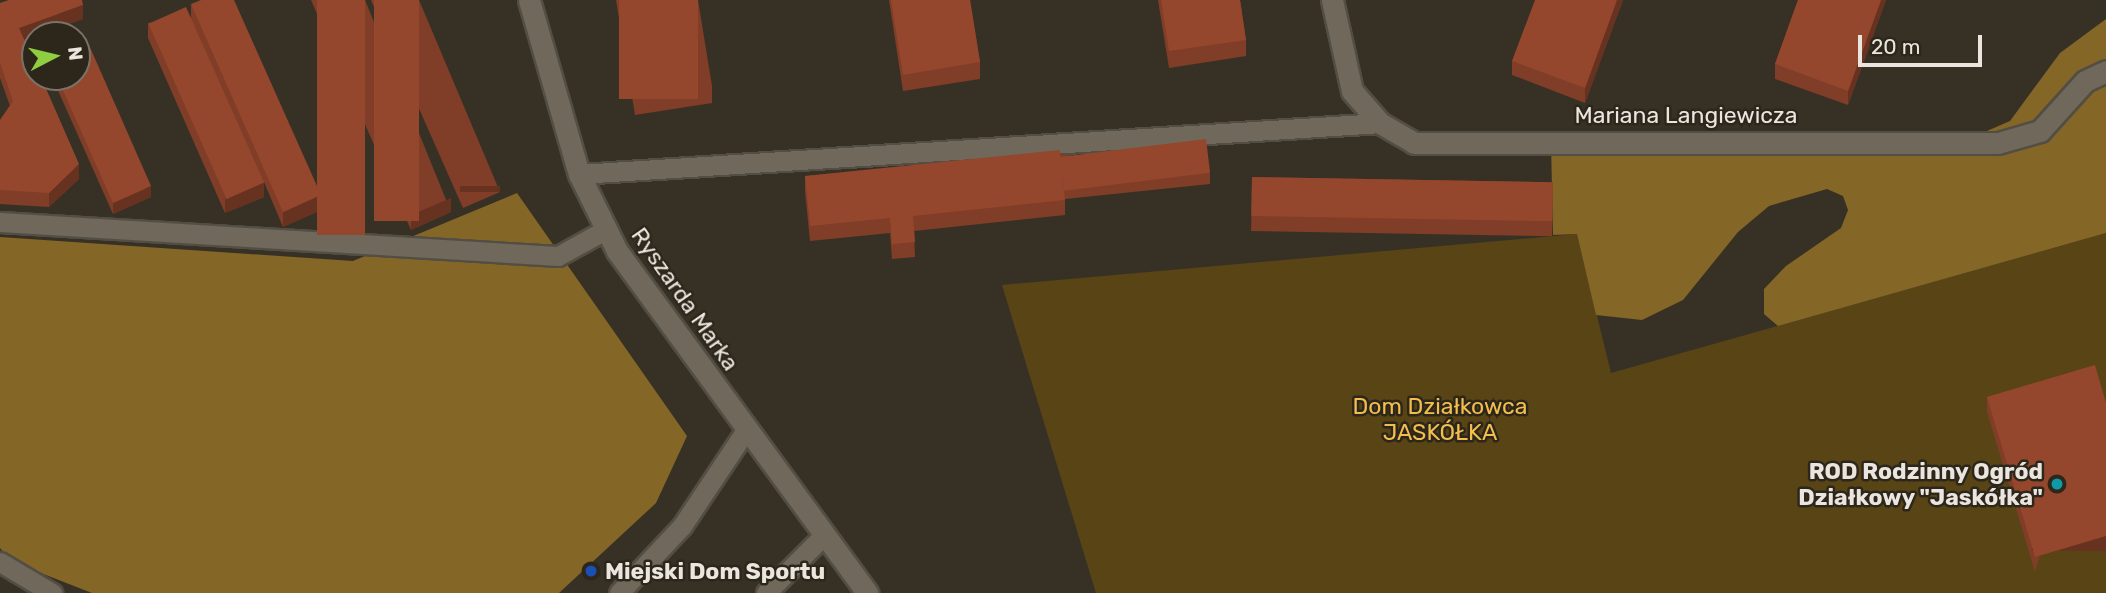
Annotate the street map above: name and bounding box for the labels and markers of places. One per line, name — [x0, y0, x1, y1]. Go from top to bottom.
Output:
place label: ROD Rodzinny Ogród Działkowy "Jaskółka" — [1798, 457, 2043, 511]
marker: ROD Rodzinny Ogród Działkowy "Jaskółka" — [2049, 476, 2065, 492]
place label: Miejski Dom Sportu — [605, 557, 825, 585]
marker: Miejski Dom Sportu — [583, 563, 599, 579]

